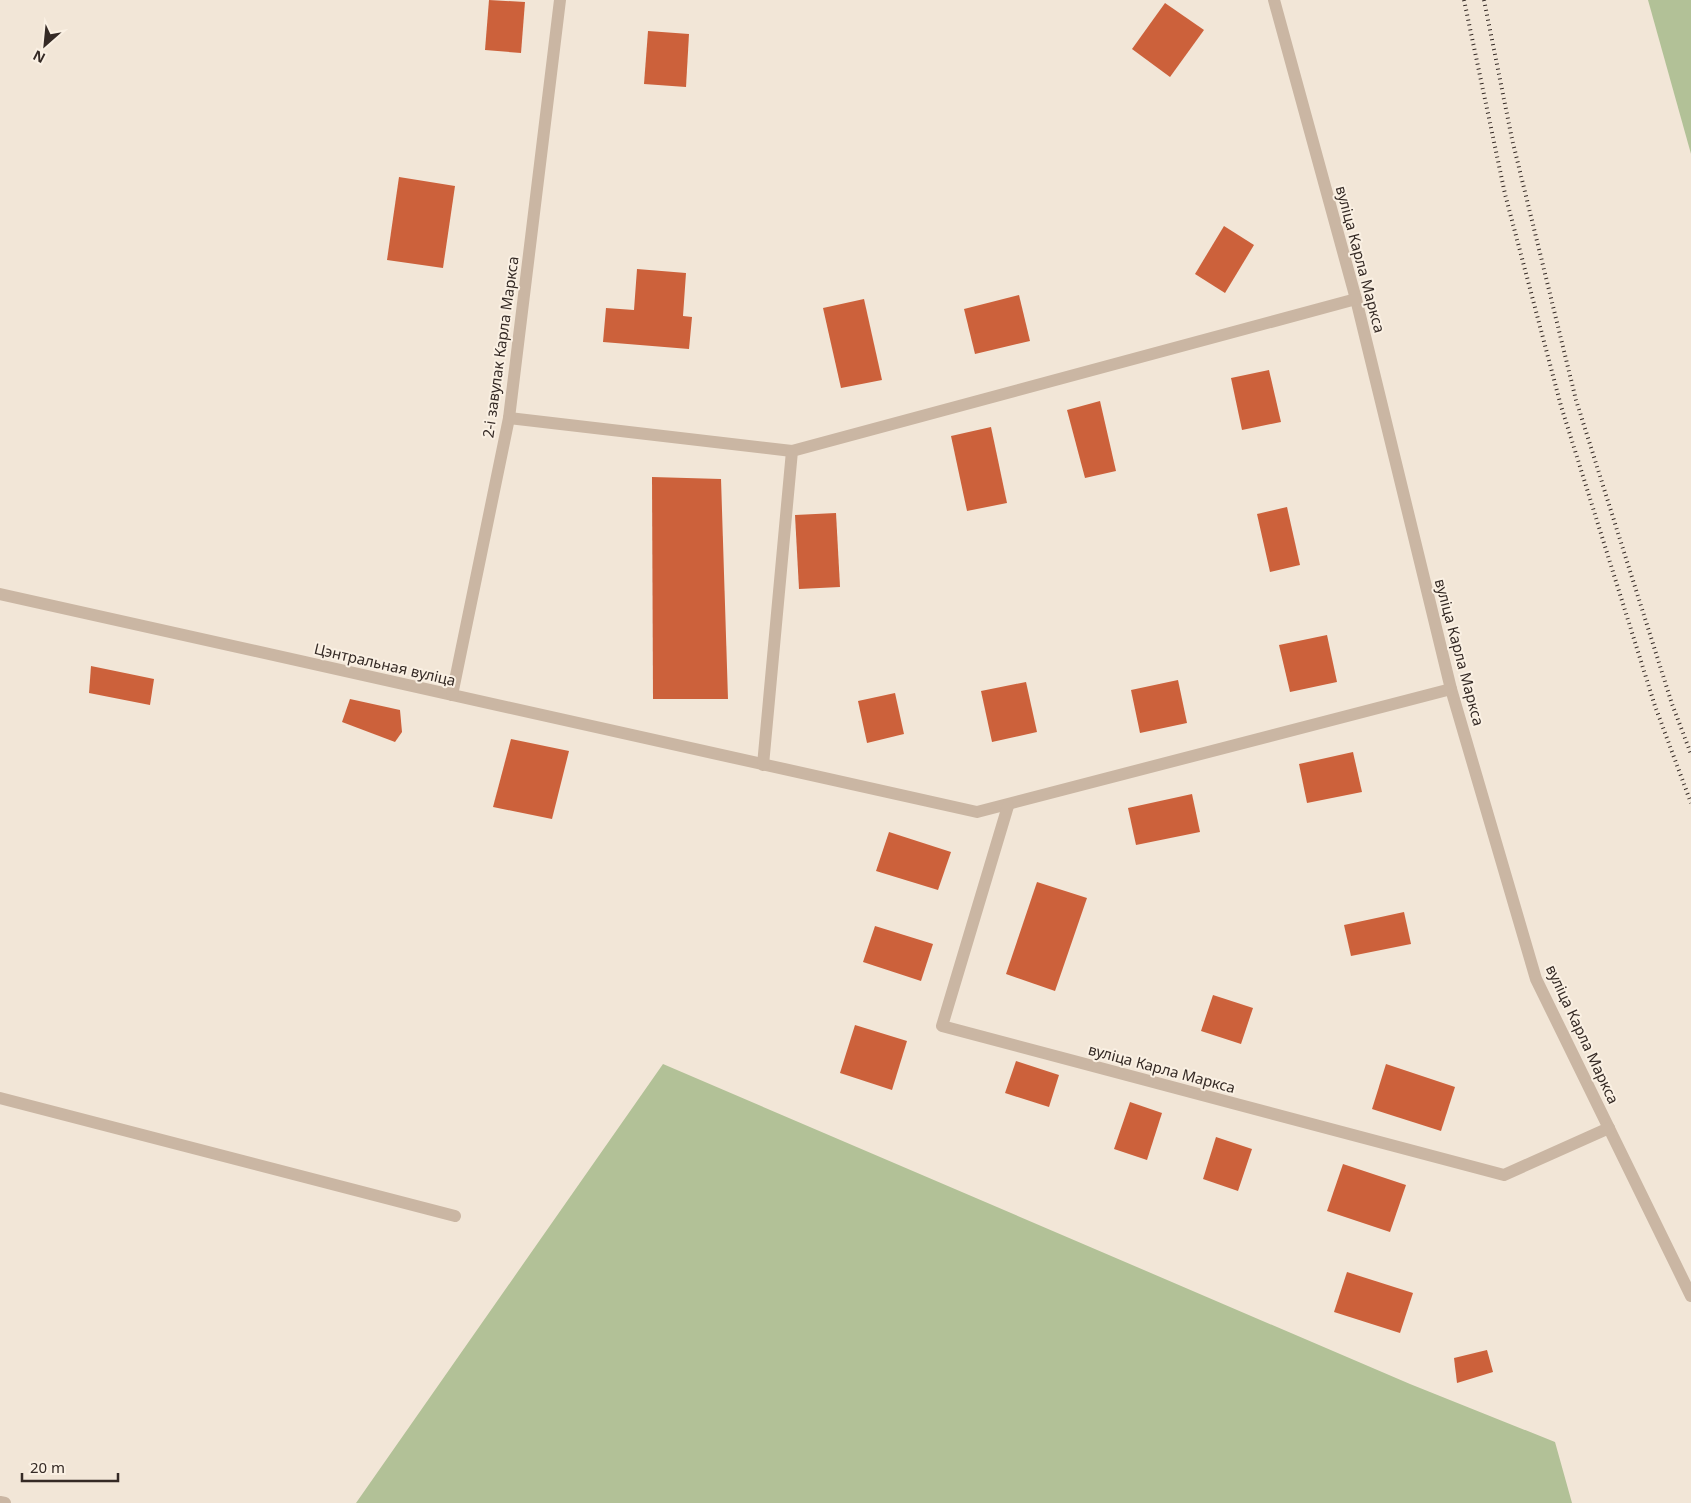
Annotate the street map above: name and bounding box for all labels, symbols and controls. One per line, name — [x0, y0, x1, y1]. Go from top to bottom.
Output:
north arrow — [20, 20, 70, 70]
text: N — [29, 46, 48, 68]
street label: вуліца Карла Маркса — [1332, 183, 1390, 335]
street label: 2-і завулак Карла Маркса — [477, 255, 523, 439]
street label: вуліца Карла Маркса — [1431, 576, 1489, 728]
street label: Цэнтральная вуліца — [312, 638, 458, 690]
street label: вуліца Карла Маркса — [1542, 961, 1624, 1107]
street label: вуліца Карла Маркса — [1086, 1039, 1238, 1097]
scale bar — [22, 1450, 119, 1482]
text: 20 m — [30, 1457, 65, 1477]

